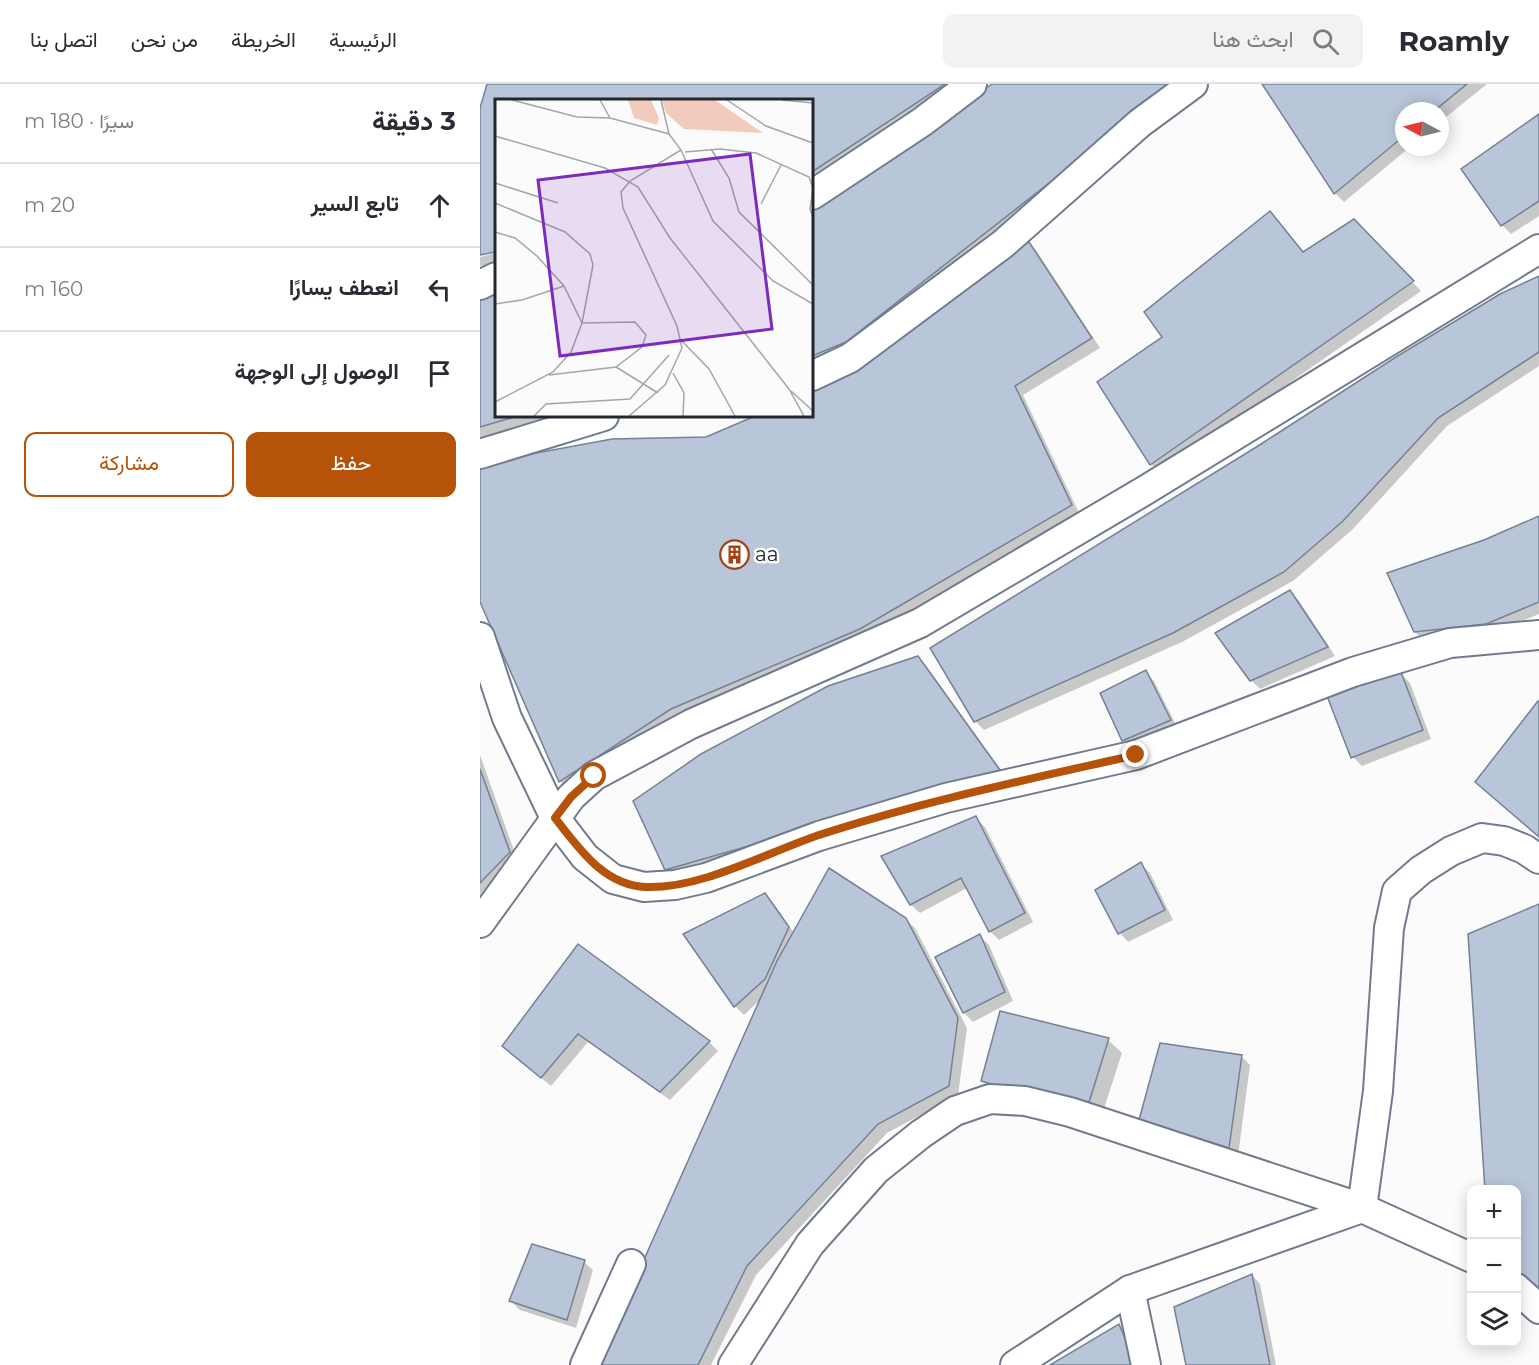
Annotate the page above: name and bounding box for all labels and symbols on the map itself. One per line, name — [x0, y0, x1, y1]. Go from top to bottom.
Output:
inset map — [495, 99, 813, 417]
north arrow — [1395, 102, 1449, 156]
building icon: aa — [718, 538, 750, 570]
place label: aa — [755, 542, 779, 566]
route end — [1122, 741, 1148, 767]
route start — [580, 762, 606, 788]

